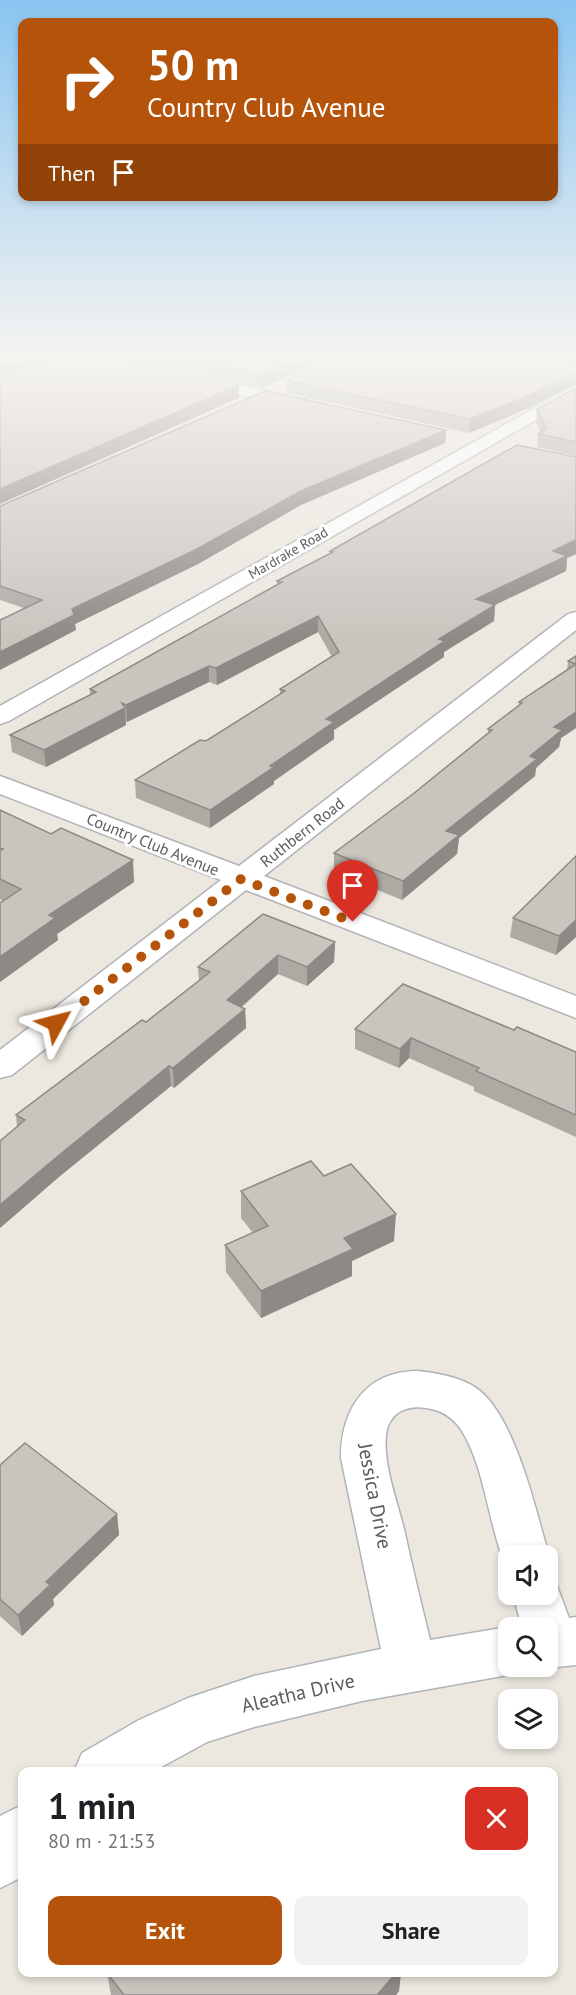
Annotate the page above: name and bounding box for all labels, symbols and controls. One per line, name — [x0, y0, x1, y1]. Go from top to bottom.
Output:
text: 50 m — [147, 37, 239, 92]
icon: right — [48, 42, 126, 120]
text: Country Club Avenue — [147, 90, 386, 124]
icon: arrive — [107, 156, 140, 189]
text: Then — [48, 159, 95, 187]
street label: Mardrake Road — [245, 523, 331, 583]
street label: Ruthbern Road — [256, 793, 348, 871]
street label: Country Club Avenue — [84, 808, 222, 880]
pin — [327, 860, 378, 922]
icon: arrive — [336, 869, 369, 902]
position arrow — [24, 991, 88, 1055]
street label: Jessica Drive — [352, 1440, 398, 1551]
map controls — [498, 1545, 558, 1749]
button: sound — [498, 1545, 558, 1605]
button: search — [498, 1617, 558, 1677]
street label: Aleatha Drive — [239, 1667, 357, 1719]
button: layers — [498, 1689, 558, 1749]
text: 1 min — [48, 1782, 136, 1829]
button: close — [465, 1787, 528, 1850]
text: 80 m · 21:53 — [48, 1828, 155, 1854]
button: Exit — [48, 1896, 282, 1965]
button: Share — [294, 1896, 528, 1965]

